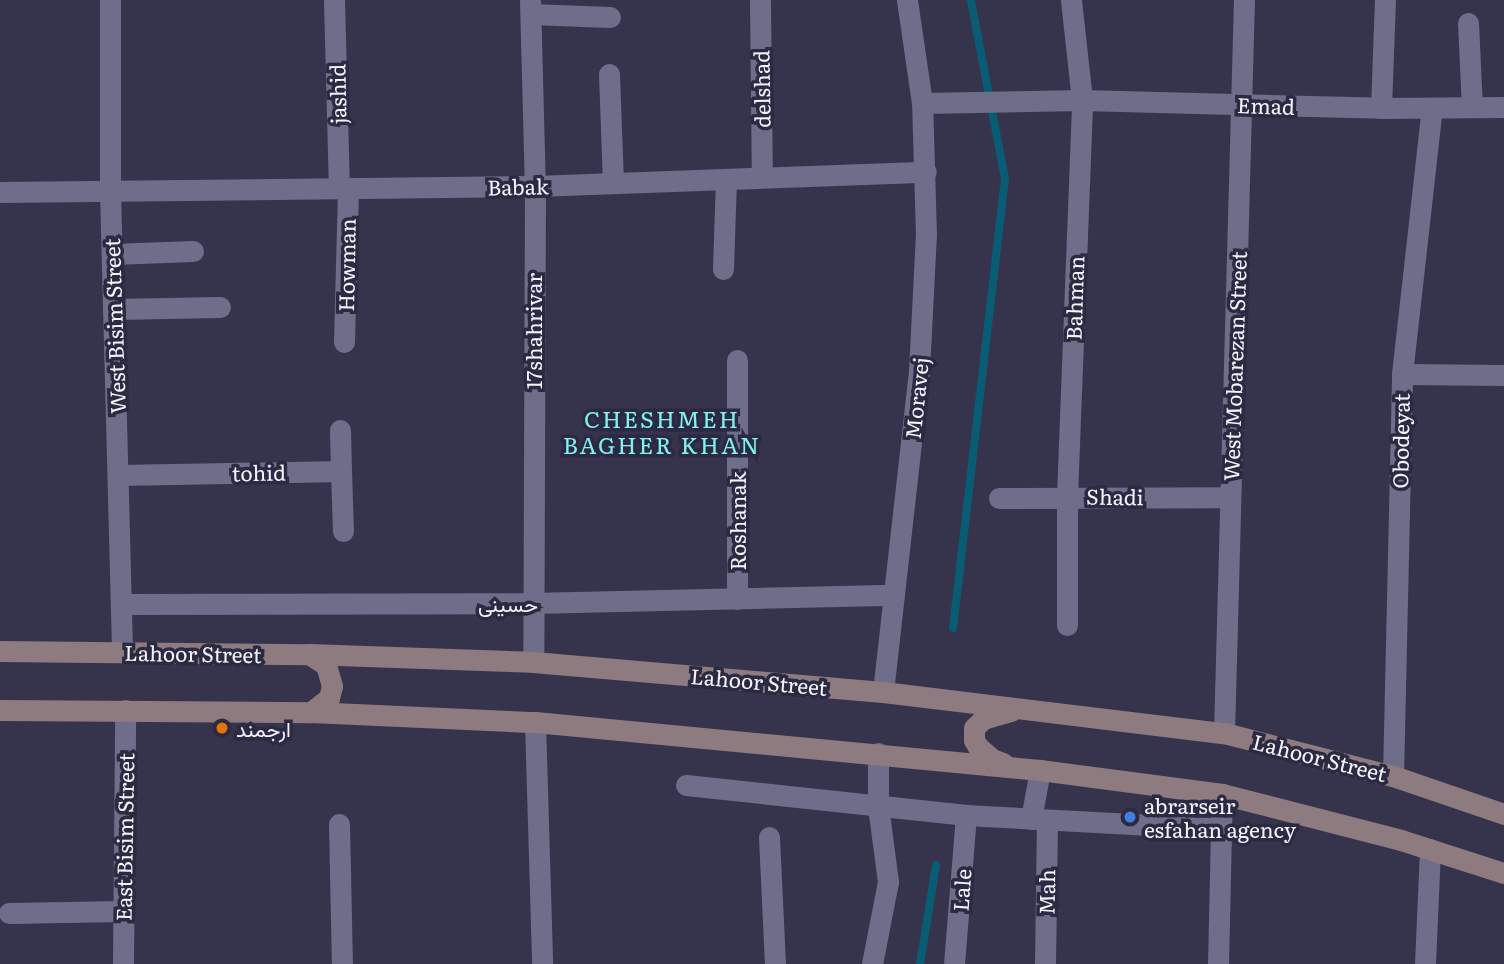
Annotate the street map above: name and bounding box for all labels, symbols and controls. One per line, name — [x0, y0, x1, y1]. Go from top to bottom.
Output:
street label: delshad — [748, 50, 774, 128]
street label: jashid — [324, 64, 350, 124]
street label: Emad — [1237, 91, 1295, 119]
street label: Babak — [487, 173, 549, 199]
street label: Howman — [333, 218, 359, 312]
street label: West Bisim Street — [98, 238, 130, 414]
street label: West Mobarezan Street — [1217, 251, 1251, 481]
street label: Bahman — [1060, 255, 1088, 341]
street label: 17shahrivar — [520, 273, 546, 389]
street label: Moravej — [899, 356, 933, 440]
street label: Obodeyat — [1387, 393, 1413, 489]
district label: CHESHMEH BAGHER KHAN — [564, 404, 760, 458]
street label: tohid — [232, 459, 286, 485]
street label: Roshanak — [724, 471, 750, 571]
street label: Shadi — [1086, 483, 1144, 509]
street label: حسینی — [478, 590, 538, 616]
street label: Lahoor Street — [124, 639, 262, 667]
street label: Lahoor Street — [690, 662, 828, 700]
place label: ارجمند — [236, 715, 291, 741]
marker: ارجمند — [214, 720, 230, 736]
street label: Lahoor Street — [1250, 728, 1390, 786]
street label: East Bisim Street — [110, 753, 138, 921]
place label: abrarseir esfahan agency — [1144, 792, 1296, 842]
marker: abrarseir esfahan agency — [1122, 809, 1138, 825]
street label: Lale — [947, 868, 975, 912]
street label: Mah — [1033, 869, 1059, 915]

